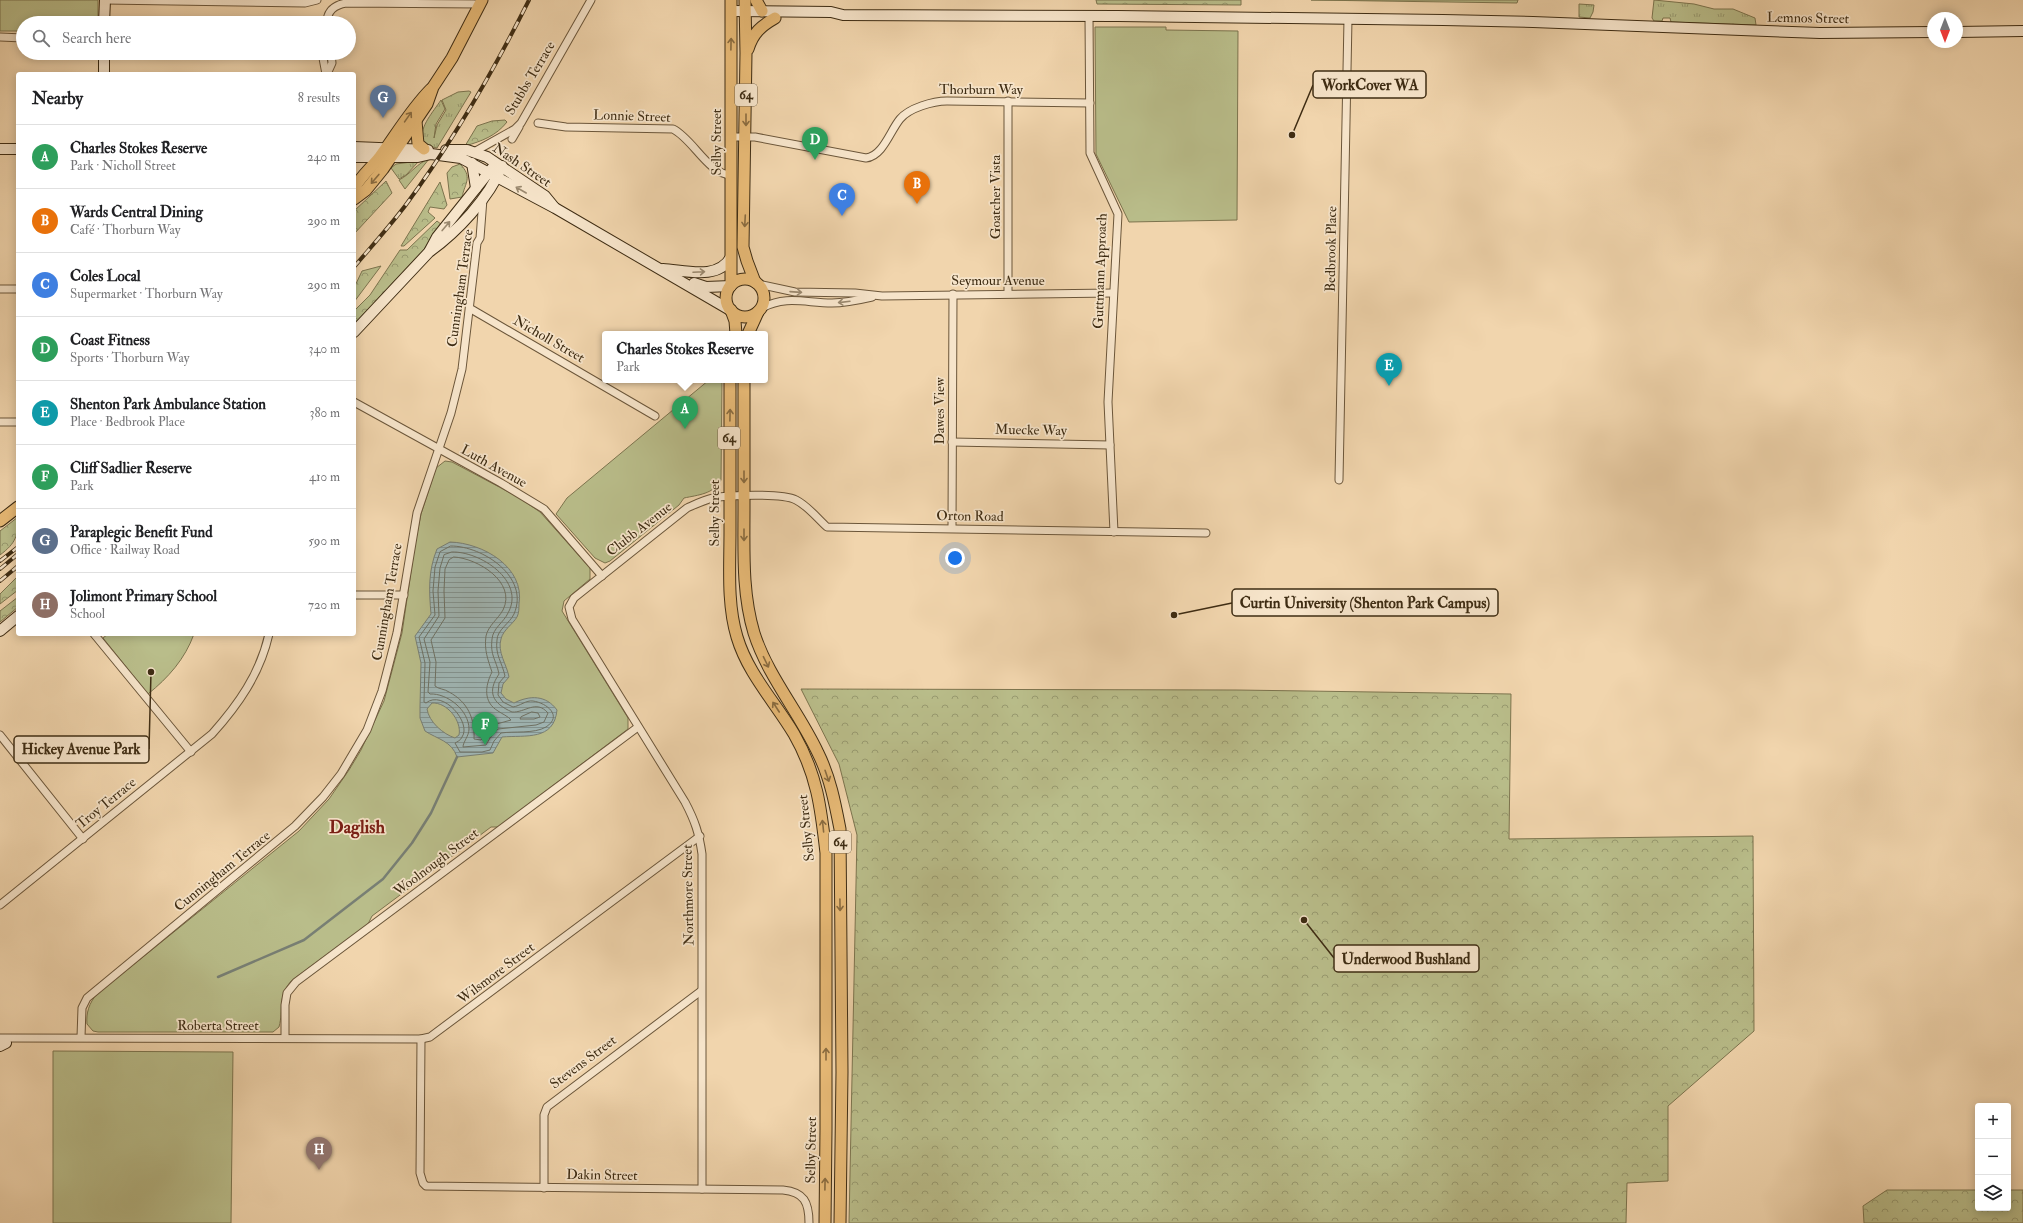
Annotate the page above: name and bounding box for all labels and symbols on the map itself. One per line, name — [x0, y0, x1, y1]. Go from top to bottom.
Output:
street label: Lemnos Street — [1767, 9, 1850, 27]
north arrow — [1927, 12, 1963, 48]
street label: Stubbs Terrace — [501, 38, 559, 118]
one-way arrow — [727, 38, 735, 51]
callout: WorkCover WA — [1313, 71, 1426, 98]
text: WorkCover WA — [1320, 76, 1419, 95]
street label: Thorburn Way — [939, 81, 1024, 99]
road number: 64 — [735, 84, 757, 106]
pin: G — [370, 85, 396, 118]
street label: Lonnie Street — [593, 106, 672, 126]
street label: Selby Street — [708, 108, 726, 175]
one-way arrow — [404, 111, 412, 122]
one-way arrow — [742, 113, 750, 126]
pin: D — [802, 127, 828, 160]
street label: Nash Street — [490, 139, 555, 191]
street label: Goatcher Vista — [987, 155, 1004, 239]
pin: B — [904, 171, 930, 204]
one-way arrow — [370, 174, 379, 185]
pin: C — [829, 183, 855, 216]
one-way arrow — [515, 186, 527, 194]
street label: Bedbrook Place — [1322, 206, 1340, 292]
street label: Guttmann Approach — [1089, 212, 1112, 329]
one-way arrow — [741, 214, 748, 227]
one-way arrow — [442, 221, 451, 232]
street label: Cunningham Terrace — [443, 228, 477, 348]
one-way arrow — [692, 269, 705, 276]
street label: Seymour Avenue — [951, 272, 1045, 290]
one-way arrow — [789, 288, 802, 295]
one-way arrow — [838, 298, 851, 306]
street label: Nicholl Street — [510, 312, 588, 366]
pin: E — [1376, 353, 1402, 386]
street label: Dawes View — [931, 377, 948, 445]
pin: A — [672, 396, 698, 429]
one-way arrow — [726, 409, 734, 422]
street label: Muecke Way — [995, 421, 1068, 440]
road number: 64 — [718, 427, 740, 449]
street label: Luth Avenue — [458, 441, 530, 491]
one-way arrow — [740, 470, 748, 483]
street label: Selby Street — [706, 479, 724, 546]
street label: Clubb Avenue — [603, 498, 675, 560]
street label: Orton Road — [936, 507, 1004, 525]
one-way arrow — [740, 528, 748, 541]
street label: Cunningham Terrace — [368, 542, 406, 662]
your location — [945, 548, 965, 568]
callout: Curtin University (Shenton Park Campus) — [1232, 589, 1498, 616]
text: Curtin University (Shenton Park Campus) — [1240, 594, 1490, 614]
one-way arrow — [763, 656, 770, 668]
one-way arrow — [772, 702, 780, 713]
pin: F — [472, 712, 498, 745]
callout: Hickey Avenue Park — [14, 736, 149, 763]
text: Hickey Avenue Park — [21, 740, 141, 760]
one-way arrow — [824, 770, 832, 782]
street label: Troy Terrace — [73, 774, 140, 833]
street label: Selby Street — [794, 793, 819, 862]
district label: Daglish — [329, 816, 385, 839]
one-way arrow — [819, 820, 827, 833]
street label: Woolnough Street — [389, 824, 482, 900]
street label: Cunningham Terrace — [171, 827, 274, 915]
road number: 64 — [829, 831, 851, 853]
street label: Northmore Street — [679, 844, 697, 946]
one-way arrow — [836, 898, 844, 911]
street label: Wilsmore Street — [453, 938, 538, 1008]
callout: Underwood Bushland — [1334, 945, 1479, 972]
text: Underwood Bushland — [1342, 950, 1471, 969]
street label: Roberta Street — [177, 1017, 259, 1034]
street label: Stevens Street — [546, 1031, 620, 1092]
one-way arrow — [822, 1048, 830, 1061]
street label: Selby Street — [802, 1116, 821, 1184]
pin: H — [306, 1137, 332, 1170]
street label: Dakin Street — [566, 1166, 638, 1184]
one-way arrow — [822, 1178, 829, 1191]

